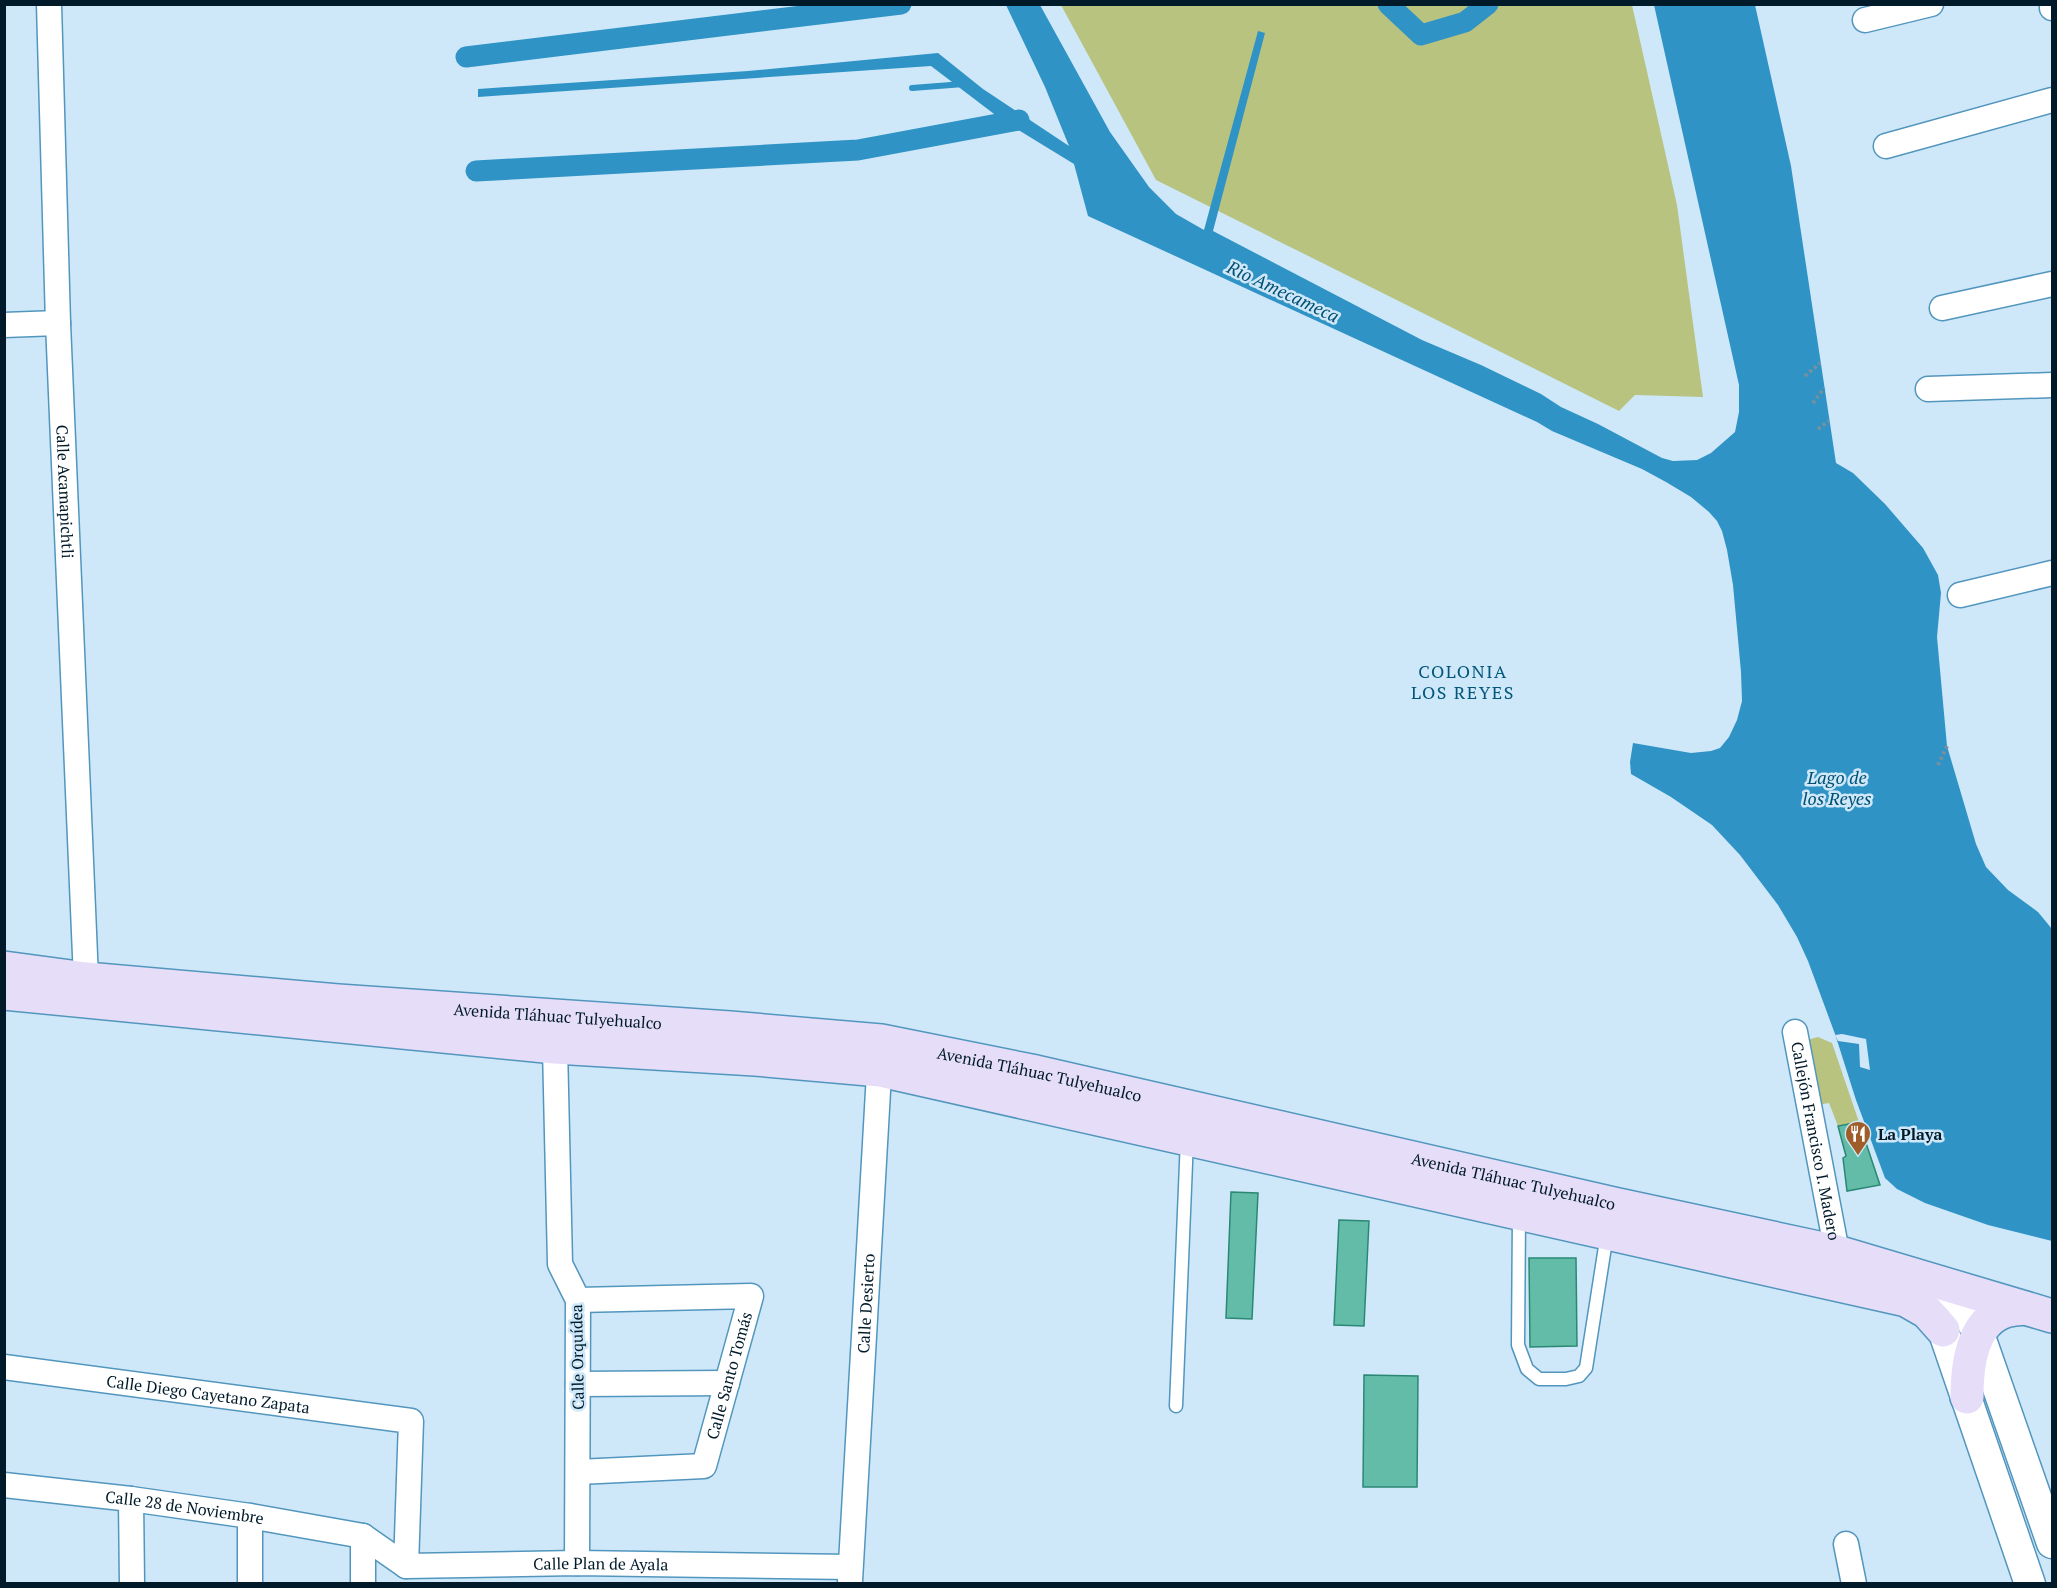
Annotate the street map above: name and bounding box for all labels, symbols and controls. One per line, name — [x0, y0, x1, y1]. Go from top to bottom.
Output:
water label: Rio Amecameca — [1223, 254, 1343, 328]
street label: Calle Acamapichtli — [51, 424, 79, 559]
district label: COLONIA LOS REYES — [1411, 659, 1515, 704]
water label: Lago de los Reyes — [1803, 765, 1871, 810]
street label: Avenida Tláhuac Tulyehualco — [453, 998, 663, 1034]
street label: Callejón Francisco I. Madero — [1786, 1040, 1846, 1242]
street label: Avenida Tláhuac Tulyehualco — [935, 1041, 1144, 1107]
restaurant icon: La Playa — [1843, 1119, 1873, 1157]
place label: La Playa — [1878, 1123, 1942, 1145]
street label: Avenida Tláhuac Tulyehualco — [1409, 1147, 1618, 1215]
street label: Calle Desierto — [852, 1253, 880, 1354]
street label: Calle Orquídea — [565, 1304, 589, 1410]
street label: Calle Santo Tomás — [701, 1309, 757, 1442]
street label: Calle Diego Cayetano Zapata — [105, 1370, 311, 1418]
street label: Calle 28 de Noviembre — [104, 1485, 266, 1529]
street label: Calle Plan de Ayala — [533, 1552, 669, 1575]

